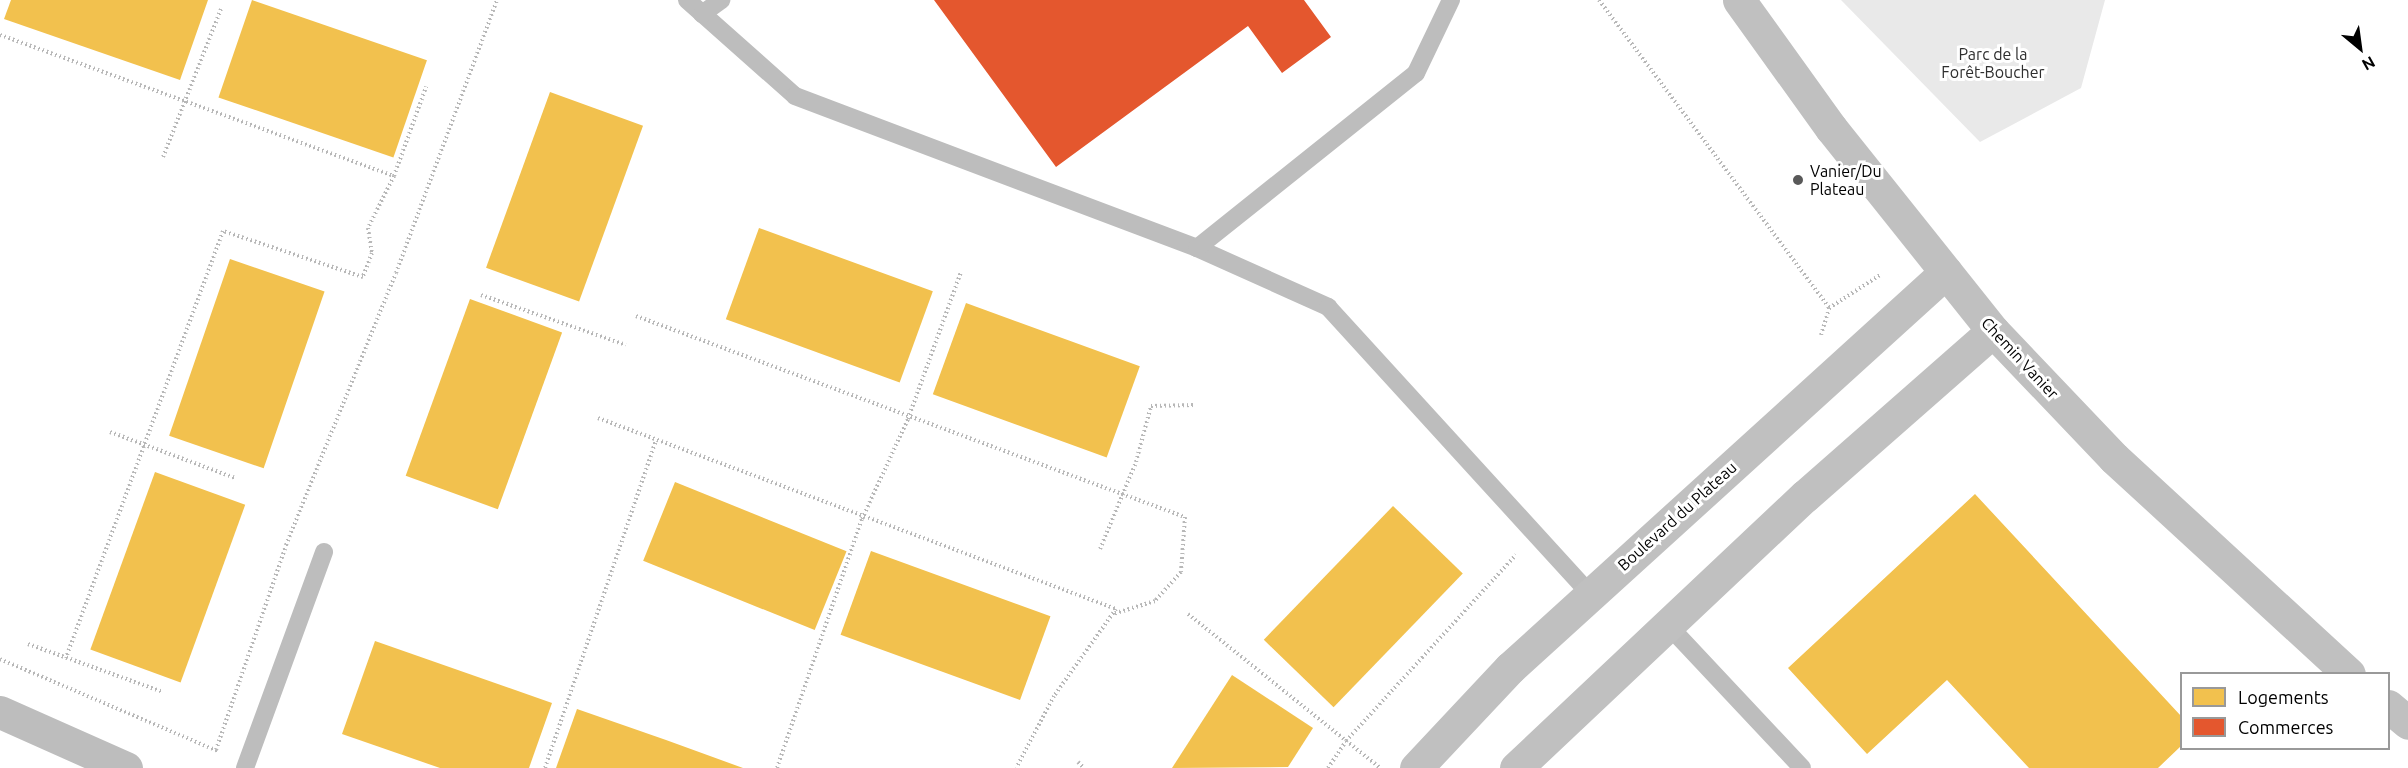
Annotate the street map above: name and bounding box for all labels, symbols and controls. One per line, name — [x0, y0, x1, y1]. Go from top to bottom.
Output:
north arrow — [2330, 18, 2390, 78]
park label: Parc de la Forêt-Boucher — [1941, 44, 2045, 82]
text: N — [2359, 53, 2378, 75]
place label: Vanier/Du Plateau — [1810, 161, 1882, 199]
marker: Vanier/Du Plateau — [1791, 173, 1805, 187]
street label: Chemin Vanier — [1977, 313, 2063, 403]
street label: Boulevard du Plateau — [1614, 458, 1740, 574]
legend — [2180, 672, 2390, 750]
text: Logements — [2238, 687, 2329, 707]
text: Commerces — [2238, 717, 2333, 737]

